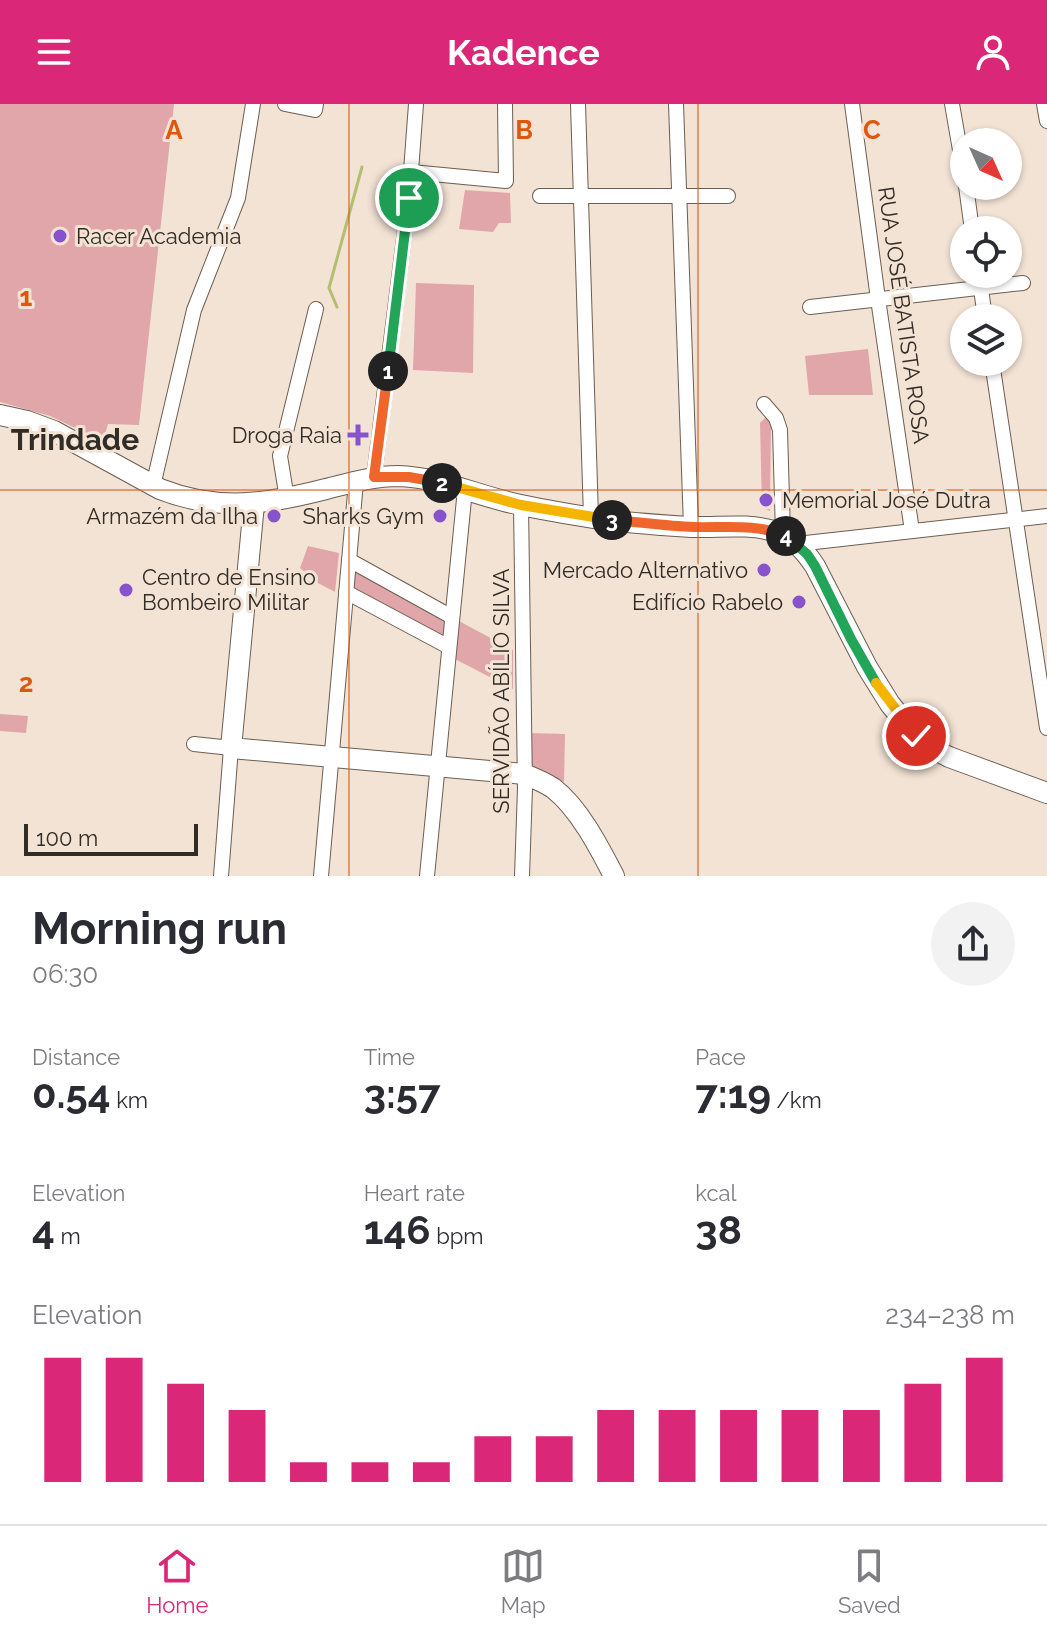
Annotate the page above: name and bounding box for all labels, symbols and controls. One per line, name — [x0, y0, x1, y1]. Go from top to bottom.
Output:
icon: menu — [32, 30, 76, 74]
icon: person — [971, 30, 1015, 74]
text: Kadence — [447, 31, 600, 73]
text: A — [165, 115, 183, 145]
text: B — [515, 115, 533, 145]
text: C — [863, 115, 881, 145]
north arrow — [950, 128, 1022, 200]
map controls — [950, 128, 1022, 376]
pin — [375, 164, 443, 232]
icon: arrive — [387, 176, 431, 220]
street label: RUA JOSÉ BATISTA ROSA — [873, 185, 935, 445]
button: locate — [950, 216, 1022, 288]
place label: Racer Academia — [76, 223, 241, 249]
marker: Racer Academia — [51, 227, 69, 245]
text: 1 — [20, 282, 33, 312]
button: layers — [950, 304, 1022, 376]
pin: 1 — [368, 351, 408, 391]
text: 1 — [383, 358, 393, 384]
district label: Trindade — [11, 422, 139, 457]
place label: Droga Raia — [232, 422, 342, 448]
marker: Droga Raia — [349, 426, 367, 444]
pin: 2 — [422, 463, 462, 503]
text: 2 — [436, 470, 448, 496]
place label: Memorial José Dutra — [782, 487, 991, 513]
marker: Memorial José Dutra — [757, 491, 775, 509]
pin: 3 — [592, 500, 632, 540]
place label: Armazém da Ilha — [86, 503, 258, 529]
place label: Sharks Gym — [303, 503, 424, 529]
marker: Armazém da Ilha — [265, 507, 283, 525]
marker: Sharks Gym — [431, 507, 449, 525]
text: 3 — [606, 507, 618, 533]
pin: 4 — [766, 516, 806, 556]
text: 4 — [780, 523, 792, 549]
place label: Mercado Alternativo — [543, 557, 748, 583]
marker: Mercado Alternativo — [755, 561, 773, 579]
place label: Centro de Ensino Bombeiro Militar — [142, 564, 316, 615]
street label: SERVIDÃO ABÍLIO SILVA — [488, 568, 514, 814]
marker: Centro de Ensino Bombeiro Militar — [117, 581, 135, 599]
place label: Edifício Rabelo — [632, 589, 783, 615]
marker: Edifício Rabelo — [790, 593, 808, 611]
text: 2 — [19, 668, 33, 698]
pin — [882, 702, 950, 770]
icon: check — [894, 714, 938, 758]
scale bar — [24, 820, 198, 856]
text: 100 m — [36, 825, 98, 851]
button: share — [931, 902, 1015, 986]
text: Morning run — [32, 903, 287, 954]
text: 06:30 — [32, 959, 98, 989]
text: Distance — [32, 1044, 120, 1070]
text: Time — [364, 1044, 415, 1070]
text: Pace — [695, 1044, 746, 1070]
text: 0.54 — [32, 1070, 111, 1117]
text: 3:57 — [364, 1070, 440, 1117]
text: 7:19 — [695, 1070, 771, 1117]
text: km — [111, 1087, 148, 1113]
text: /km — [771, 1087, 822, 1113]
text: Elevation — [32, 1180, 125, 1206]
text: Heart rate — [364, 1180, 465, 1206]
text: kcal — [695, 1180, 736, 1206]
text: 4 — [32, 1206, 55, 1253]
text: 146 — [364, 1206, 431, 1253]
text: 38 — [695, 1206, 742, 1253]
text: m — [55, 1223, 81, 1249]
text: bpm — [431, 1223, 484, 1249]
text: Elevation — [32, 1300, 142, 1330]
text: 234–238 m — [885, 1300, 1015, 1330]
tab: Home — [146, 1544, 208, 1618]
tab: Map — [501, 1544, 546, 1618]
tab: Saved — [838, 1544, 901, 1618]

